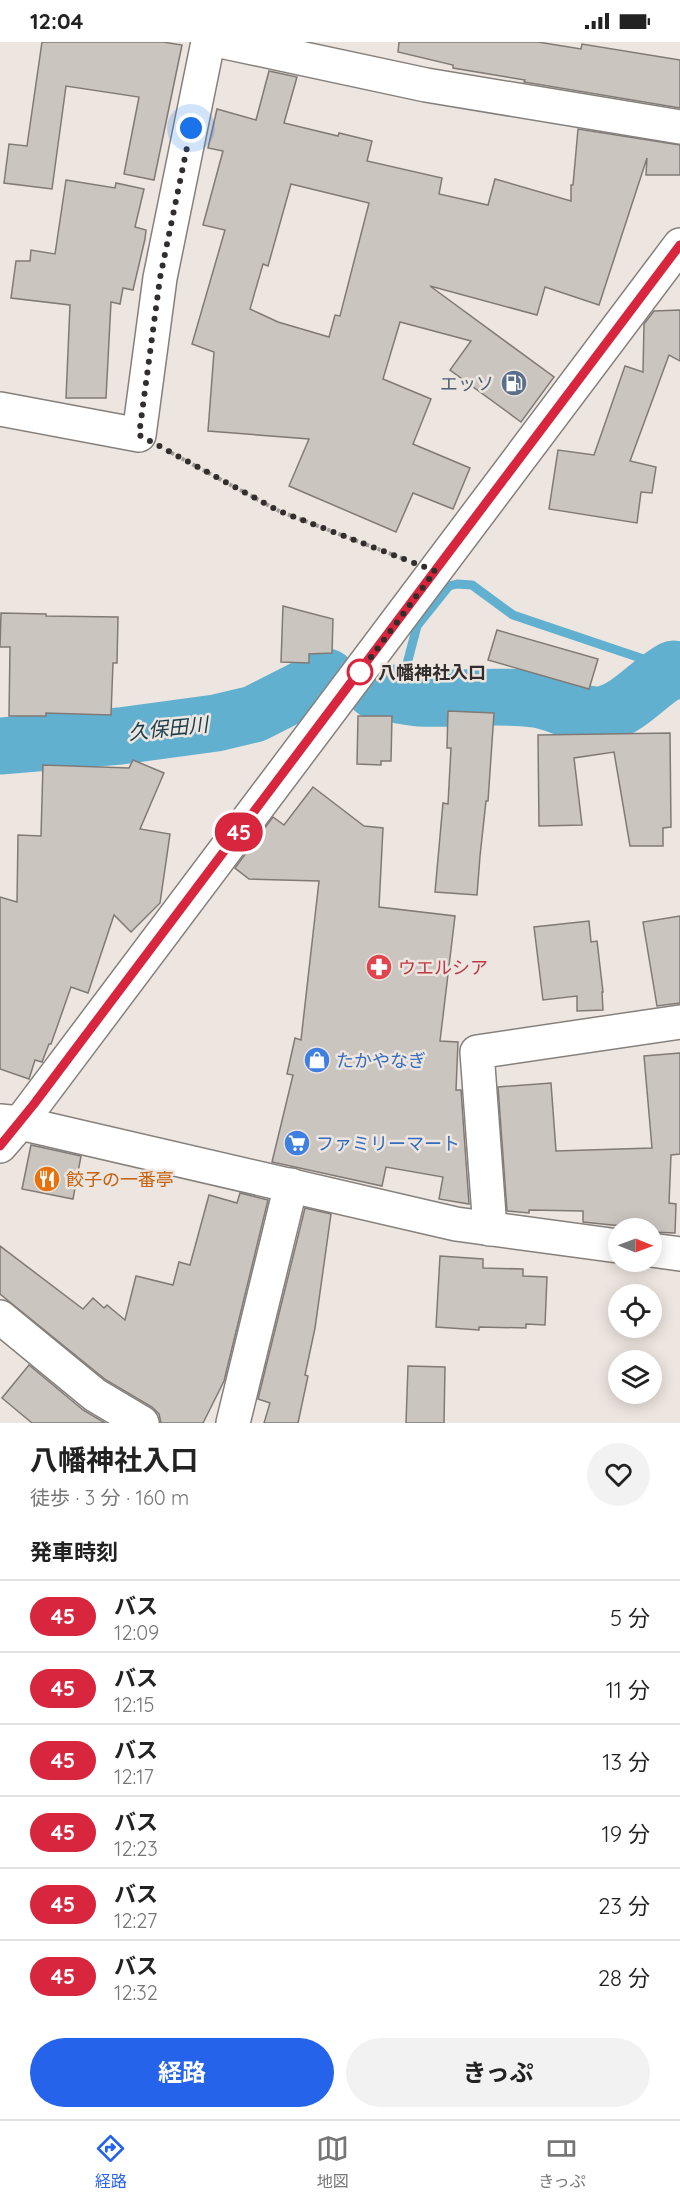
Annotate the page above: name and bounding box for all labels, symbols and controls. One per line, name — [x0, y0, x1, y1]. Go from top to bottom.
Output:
text: 12:04 — [30, 7, 84, 35]
your location — [176, 113, 206, 143]
fuel station icon: エッソ — [499, 368, 529, 398]
place label: エッソ — [440, 372, 494, 395]
marker: 八幡神社入口 — [347, 659, 373, 685]
place label: 八幡神社入口 — [378, 661, 486, 684]
water label: 久保田川 — [127, 711, 211, 745]
line badge: 45 — [212, 812, 266, 852]
text: 45 — [227, 819, 251, 845]
pharmacy icon: ウエルシア — [364, 952, 394, 982]
place label: ウエルシア — [398, 956, 488, 979]
shop icon: たかやなぎ — [302, 1045, 332, 1075]
place label: たかやなぎ — [336, 1049, 426, 1072]
supermarket icon: ファミリーマート — [282, 1128, 312, 1158]
place label: ファミリーマート — [316, 1132, 460, 1155]
restaurant icon: 餃子の一番亭 — [32, 1164, 62, 1194]
place label: 餃子の一番亭 — [66, 1168, 174, 1191]
north arrow — [608, 1218, 662, 1272]
map controls — [608, 1218, 662, 1404]
button: locate — [608, 1284, 662, 1338]
button: layers — [608, 1350, 662, 1404]
text: 八幡神社入口 — [30, 1442, 198, 1477]
button: heart — [587, 1443, 650, 1506]
text: 徒歩 · 3 分 · 160 m — [30, 1485, 189, 1510]
text: 発車時刻 — [30, 1538, 118, 1566]
text: バス — [114, 1592, 158, 1620]
text: 45 — [51, 1603, 75, 1629]
text: 5 分 — [610, 1604, 650, 1632]
text: 12:09 — [114, 1620, 159, 1645]
text: バス — [114, 1664, 158, 1692]
text: 45 — [51, 1675, 75, 1701]
text: 11 分 — [606, 1676, 650, 1704]
text: 12:15 — [114, 1692, 155, 1717]
text: バス — [114, 1736, 158, 1764]
text: 45 — [51, 1747, 75, 1773]
text: 13 分 — [602, 1748, 650, 1776]
text: 12:17 — [114, 1764, 154, 1789]
text: バス — [114, 1808, 158, 1836]
text: 45 — [51, 1819, 75, 1845]
text: 19 分 — [602, 1820, 650, 1848]
text: 12:23 — [114, 1836, 158, 1861]
text: バス — [114, 1880, 158, 1908]
text: 45 — [51, 1891, 75, 1917]
text: 23 分 — [598, 1892, 650, 1920]
text: 12:27 — [114, 1908, 157, 1933]
text: バス — [114, 1952, 158, 1980]
text: 45 — [51, 1963, 75, 1989]
text: 28 分 — [598, 1964, 650, 1992]
text: 12:32 — [114, 1980, 158, 2005]
button: 経路 — [30, 2038, 334, 2107]
button: きっぷ — [346, 2038, 650, 2107]
tab: 経路 — [94, 2132, 127, 2192]
tab: 地図 — [316, 2132, 349, 2192]
tab: きっぷ — [538, 2132, 586, 2192]

